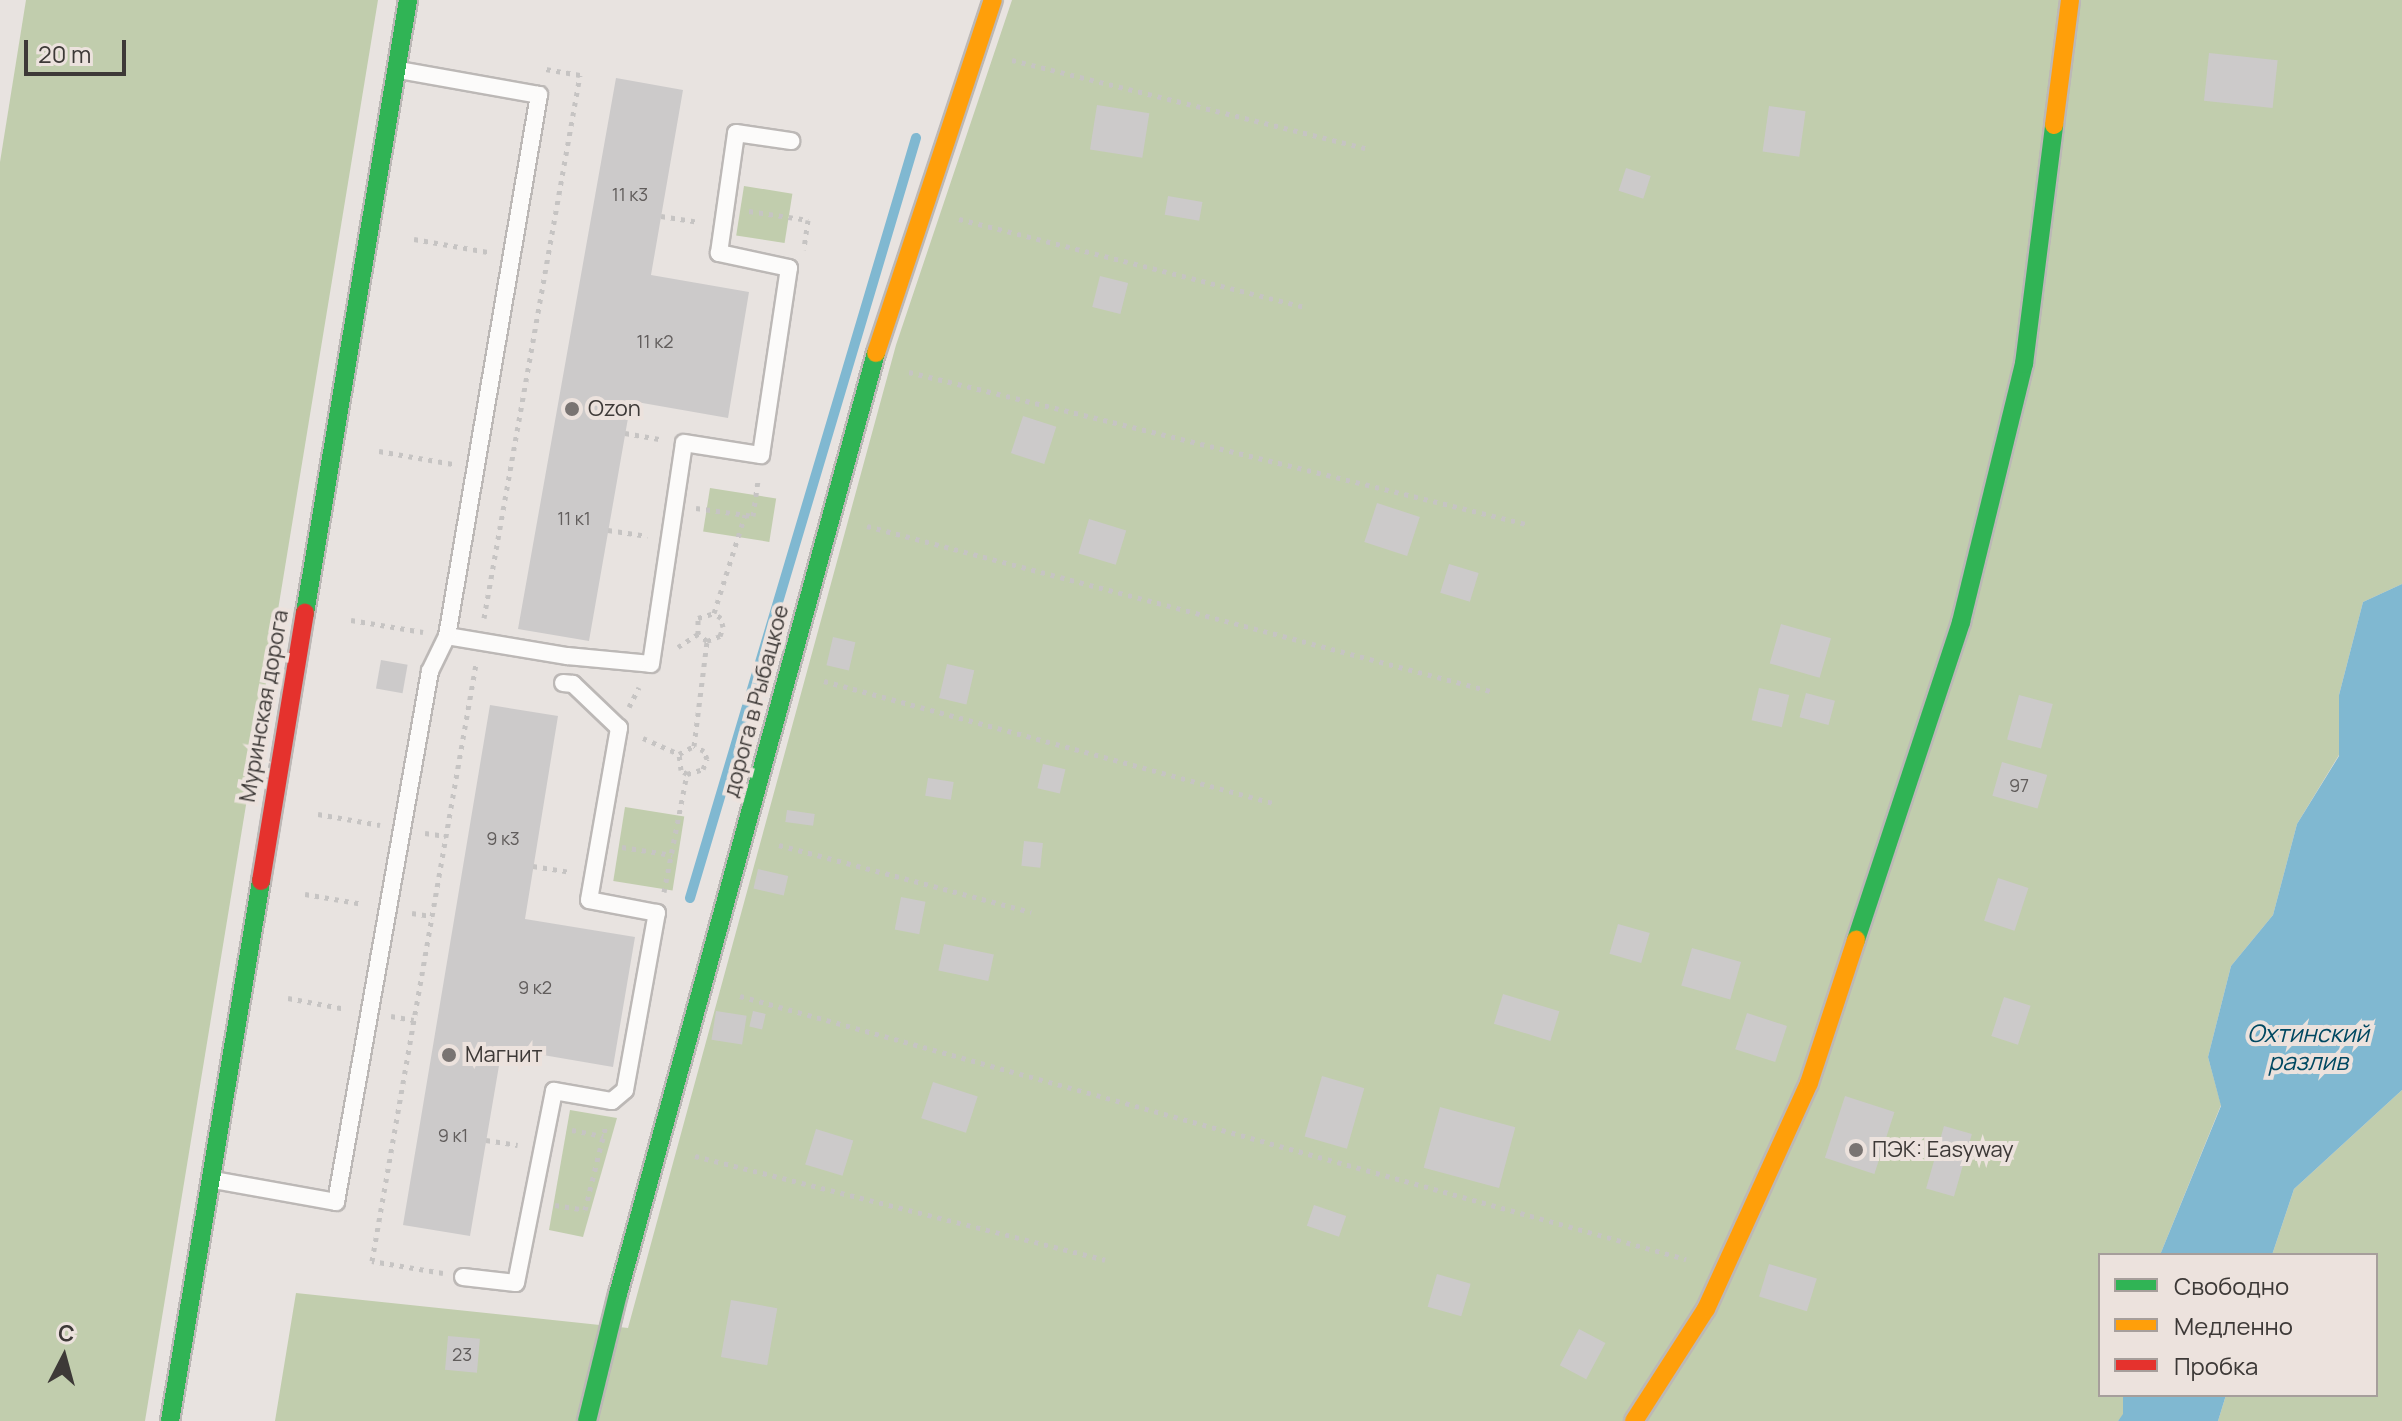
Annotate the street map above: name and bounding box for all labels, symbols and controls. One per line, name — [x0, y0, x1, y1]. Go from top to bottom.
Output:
scale bar — [28, 24, 130, 74]
text: 20 m — [38, 37, 91, 70]
house number: 11 к3 — [612, 183, 648, 205]
house number: 11 к2 — [637, 330, 673, 352]
place label: Ozon — [588, 396, 641, 422]
marker: Ozon — [563, 400, 581, 418]
house number: 11 к1 — [557, 507, 591, 529]
street label: дорога в Рыбацкое — [718, 602, 794, 800]
street label: Муринская дорога — [234, 608, 294, 804]
house number: 97 — [2009, 774, 2029, 796]
house number: 9 к3 — [486, 827, 520, 849]
house number: 9 к2 — [518, 976, 552, 998]
water label: Охтинский разлив — [2247, 1019, 2369, 1075]
place label: Магнит — [465, 1042, 543, 1068]
marker: Магнит — [440, 1046, 458, 1064]
house number: 9 к1 — [438, 1124, 468, 1146]
place label: ПЭК: Easyway — [1872, 1137, 2014, 1163]
marker: ПЭК: Easyway — [1847, 1141, 1865, 1159]
legend — [2098, 1253, 2378, 1397]
text: Свободно — [2174, 1269, 2289, 1302]
text: Медленно — [2174, 1309, 2293, 1342]
north arrow — [24, 1317, 104, 1397]
text: С — [57, 1317, 76, 1349]
house number: 23 — [452, 1343, 472, 1365]
text: Пробка — [2174, 1349, 2258, 1382]

